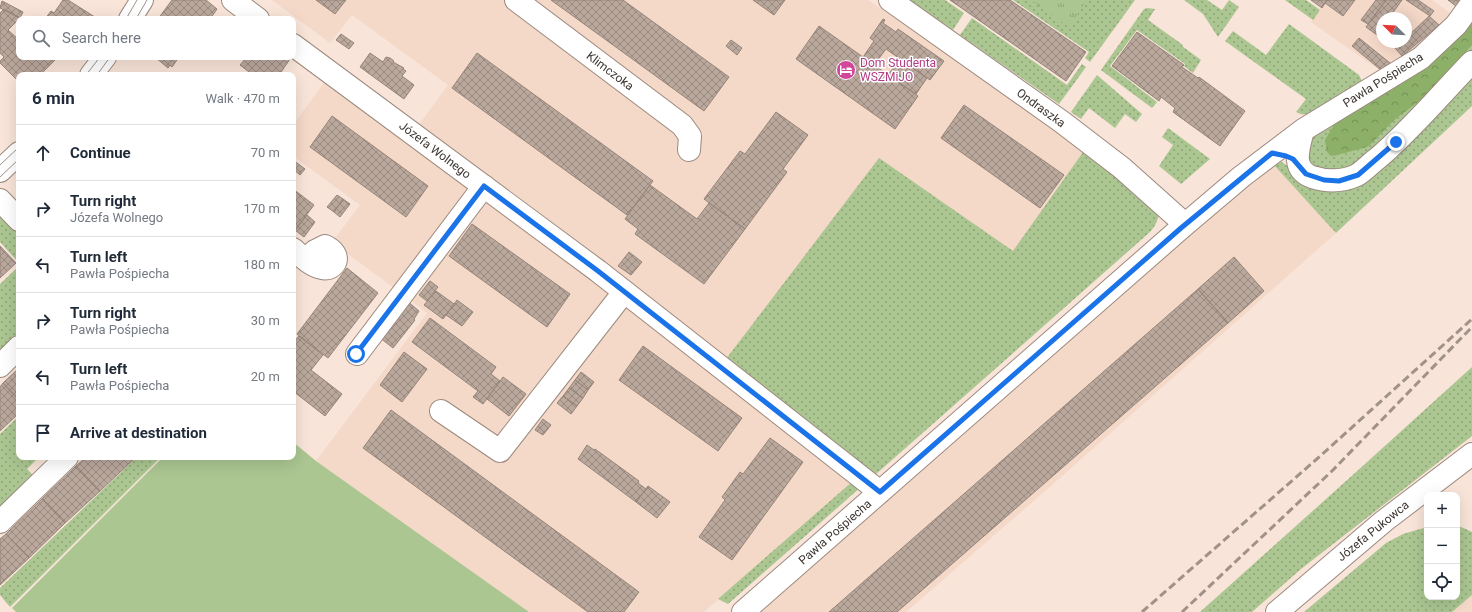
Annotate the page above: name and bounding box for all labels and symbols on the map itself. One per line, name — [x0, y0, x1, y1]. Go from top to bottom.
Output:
north arrow — [1376, 12, 1412, 48]
street label: Klimczoka — [584, 49, 636, 93]
street label: Pawła Pośpiecha — [1340, 50, 1426, 110]
place label: Dom Studenta WSZMiJO — [860, 56, 936, 84]
hotel icon: Dom Studenta WSZMiJO — [835, 59, 857, 81]
street label: Ondraszka — [1014, 86, 1068, 130]
street label: Józefa Wolnego — [396, 119, 474, 182]
route end — [1387, 133, 1405, 151]
route start — [347, 345, 365, 363]
street label: Pawła Pośpiecha — [796, 497, 874, 567]
street label: Józefa Pukowca — [1334, 498, 1412, 564]

